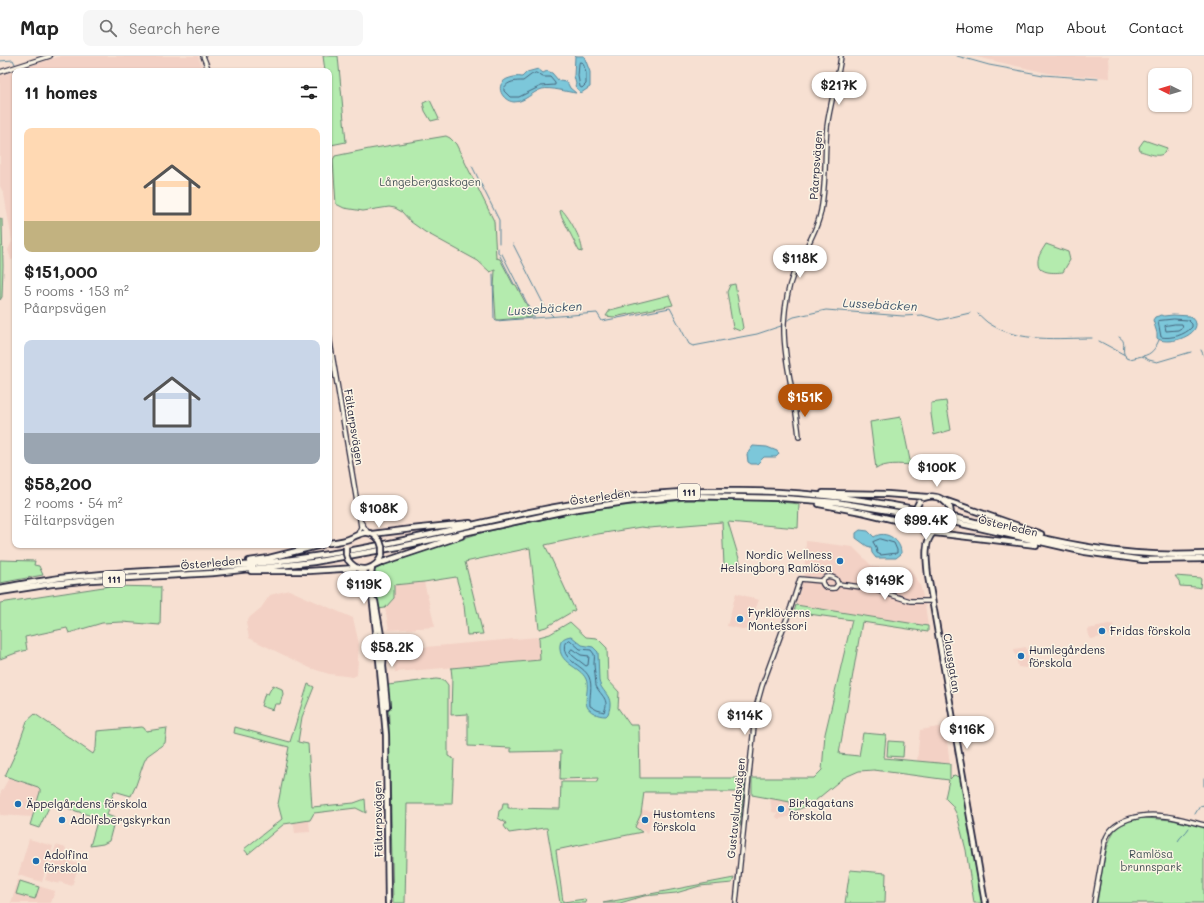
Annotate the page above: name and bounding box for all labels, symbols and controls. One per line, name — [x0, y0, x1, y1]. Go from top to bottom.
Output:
search box — [83, 10, 363, 46]
text: Map — [20, 15, 59, 40]
icon: search — [97, 17, 119, 39]
text: Search here — [129, 18, 220, 38]
text: Home — [955, 18, 993, 37]
text: Map — [1015, 18, 1044, 37]
text: About — [1066, 18, 1107, 37]
text: Contact — [1129, 18, 1184, 37]
north arrow — [1148, 68, 1192, 112]
map controls — [1148, 68, 1192, 112]
pin: $217K — [811, 72, 867, 106]
text: $217K — [821, 76, 857, 93]
text: 11 homes — [24, 81, 98, 103]
icon: filters — [298, 81, 320, 103]
street label: Påarpsvägen — [806, 130, 825, 200]
icon: home — [136, 154, 208, 226]
park label: Långebergaskogen — [379, 174, 481, 189]
pin: $118K — [772, 245, 828, 279]
text: $118K — [782, 249, 818, 266]
text: $151,000 — [24, 260, 98, 282]
text: 5 rooms · 153 m² — [24, 282, 129, 299]
water label: Lussebäcken — [842, 294, 918, 314]
water label: Lussebäcken — [507, 297, 583, 319]
text: Påarpsvägen — [24, 299, 106, 316]
icon: home — [136, 366, 208, 438]
pin: $151K — [777, 384, 833, 418]
street label: Fältarpsvägen — [341, 388, 368, 466]
text: $151K — [787, 388, 823, 405]
pin: $100K — [909, 454, 965, 488]
text: $100K — [917, 458, 957, 475]
text: $58,200 — [24, 472, 92, 494]
road number: 111 — [678, 484, 700, 500]
street label: Österleden — [569, 485, 631, 508]
text: 2 rooms · 54 m² — [24, 494, 123, 511]
pin: $108K — [351, 495, 407, 529]
text: $108K — [360, 499, 398, 516]
pin: $99.4K — [893, 507, 959, 541]
text: Fältarpsvägen — [24, 511, 115, 528]
text: $99.4K — [904, 511, 948, 528]
street label: Österleden — [977, 511, 1039, 540]
place label: Nordic Wellness Helsingborg Ramlösa — [720, 547, 832, 575]
street label: Österleden — [180, 552, 242, 573]
marker: Nordic Wellness Helsingborg Ramlösa — [835, 556, 845, 566]
pin: $149K — [857, 567, 913, 601]
road number: 111 — [103, 571, 125, 587]
pin: $119K — [336, 571, 392, 605]
text: $149K — [866, 571, 904, 588]
text: $119K — [346, 575, 382, 592]
place label: Fyrklöverns Montessori — [748, 605, 810, 633]
marker: Fyrklöverns Montessori — [735, 614, 745, 624]
place label: Fridas förskola — [1110, 623, 1191, 638]
marker: Fridas förskola — [1097, 626, 1107, 636]
street label: Clausgatan — [940, 632, 965, 694]
pin: $58.2K — [359, 634, 425, 668]
text: $58.2K — [370, 638, 414, 655]
place label: Humlegårdens förskola — [1029, 642, 1105, 670]
marker: Humlegårdens förskola — [1016, 651, 1026, 661]
pin: $114K — [717, 702, 773, 736]
text: $114K — [727, 706, 763, 723]
pin: $116K — [939, 716, 995, 750]
text: $116K — [949, 720, 985, 737]
street label: Gustavslundsvägen — [723, 757, 748, 859]
street label: Fältarpsvägen — [369, 781, 386, 857]
place label: Birkagatans förskola — [789, 795, 854, 823]
place label: Äppelgårdens förskola — [26, 796, 148, 811]
marker: Äppelgårdens förskola — [13, 799, 23, 809]
marker: Birkagatans förskola — [776, 804, 786, 814]
place label: Hustomtens förskola — [653, 806, 715, 834]
place label: Adolfsbergskyrkan — [70, 812, 170, 827]
marker: Adolfsbergskyrkan — [57, 815, 67, 825]
marker: Hustomtens förskola — [640, 815, 650, 825]
park label: Ramlösa brunnspark — [1120, 846, 1182, 874]
place label: Adolfina förskola — [44, 847, 89, 875]
marker: Adolfina förskola — [31, 856, 41, 866]

